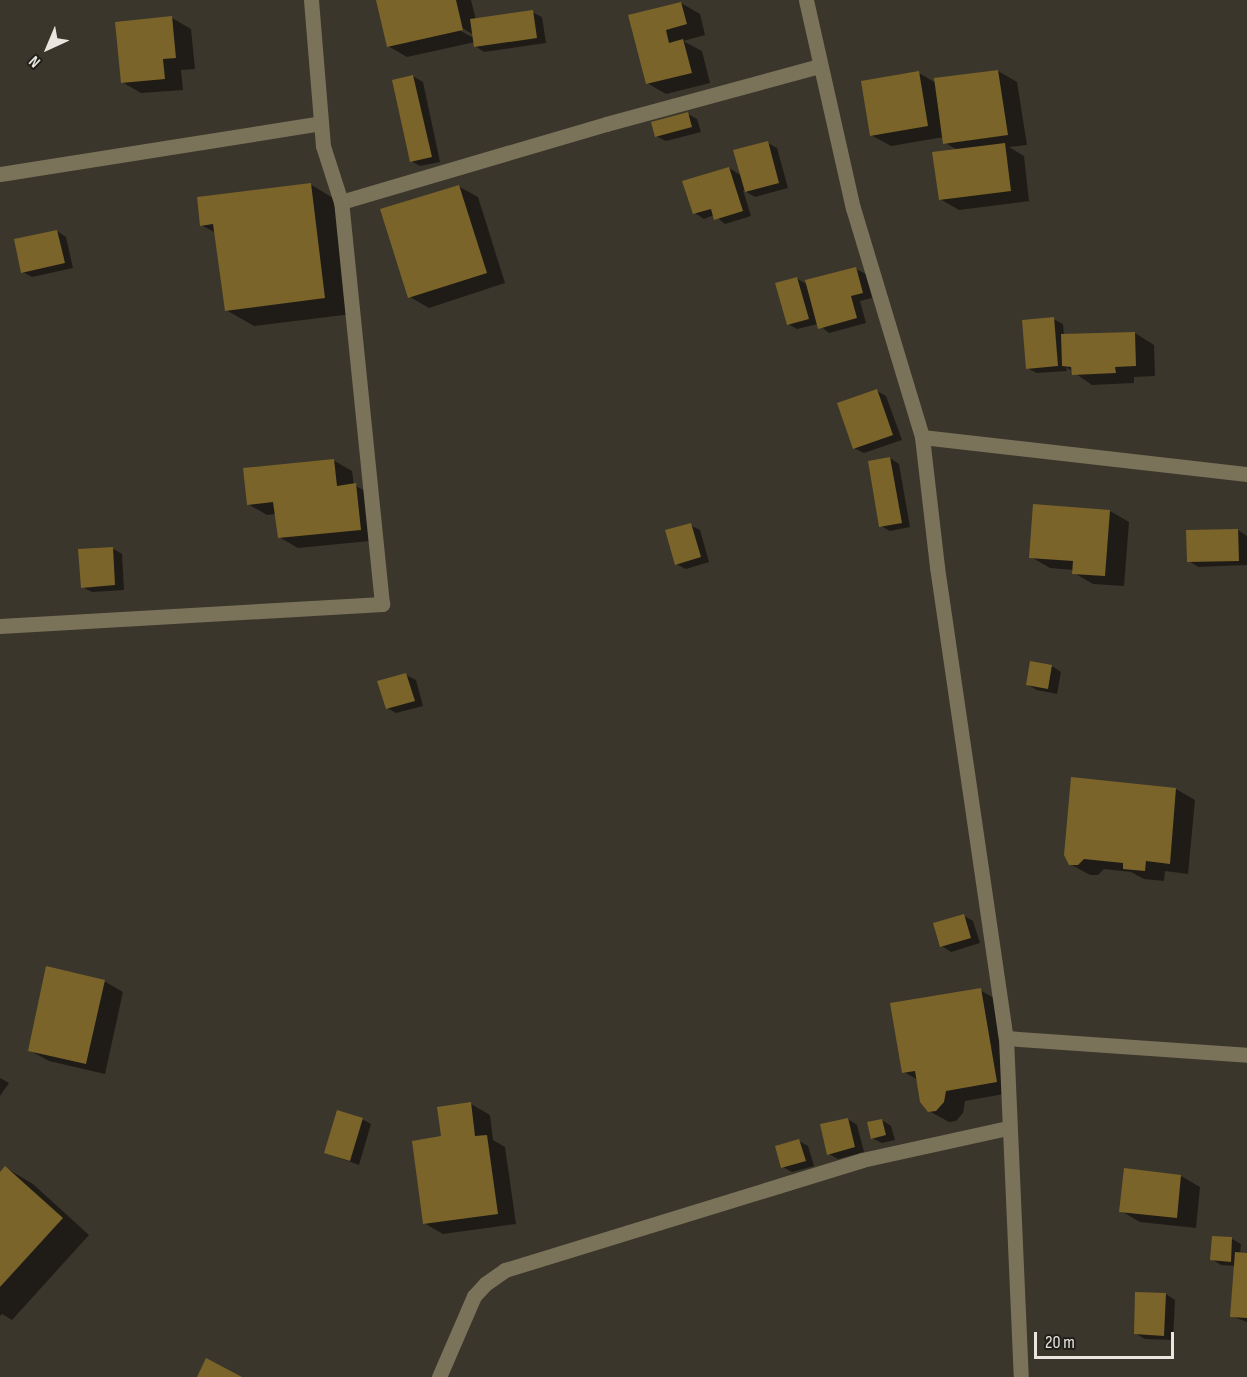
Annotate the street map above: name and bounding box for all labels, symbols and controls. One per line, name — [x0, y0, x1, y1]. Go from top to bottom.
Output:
north arrow — [18, 18, 78, 78]
text: N — [25, 52, 45, 71]
scale bar — [1037, 1320, 1176, 1358]
text: 20 m — [1045, 1332, 1075, 1353]

